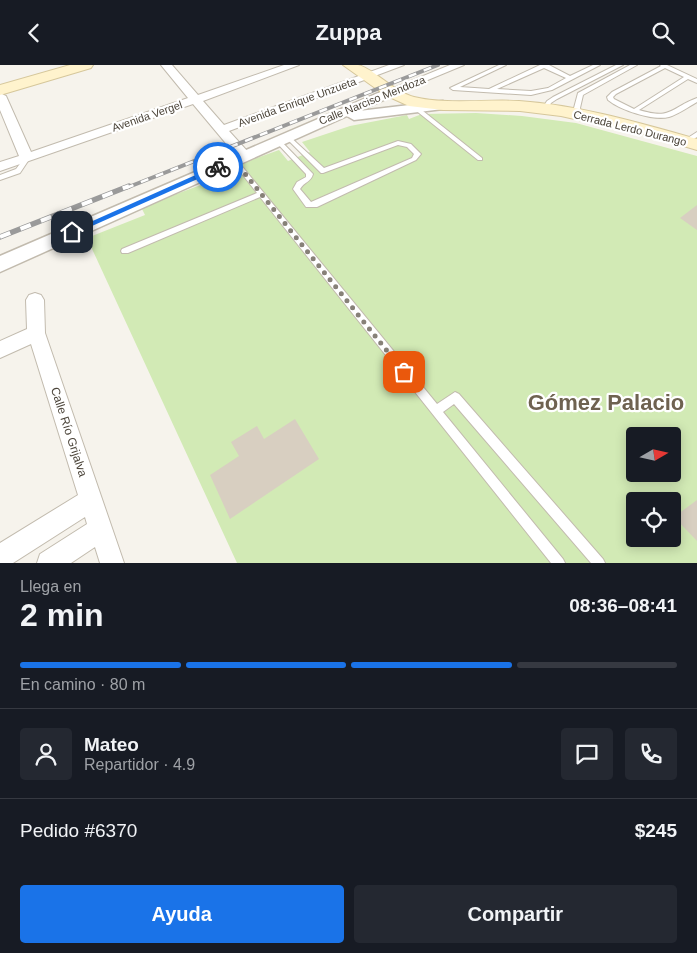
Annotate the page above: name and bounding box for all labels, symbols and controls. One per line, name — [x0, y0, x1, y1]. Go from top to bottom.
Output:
icon: back — [20, 19, 48, 47]
icon: search — [649, 19, 677, 47]
text: Zuppa — [316, 20, 382, 45]
street label: Calle Narciso Mendoza — [317, 73, 428, 127]
street label: Avenida Enrique Unzueta — [236, 75, 358, 129]
street label: Avenida Vergel — [110, 98, 184, 134]
street label: Cerrada Lerdo Durango — [572, 108, 688, 148]
courier — [193, 142, 243, 192]
icon: bike — [204, 153, 232, 181]
pin — [51, 211, 93, 253]
icon: home — [58, 218, 86, 246]
pin — [383, 351, 425, 393]
icon: bag — [390, 358, 418, 386]
street label: Calle Río Grijalva — [48, 385, 90, 479]
district label: Gómez Palacio — [528, 390, 684, 415]
north arrow — [626, 427, 681, 483]
map controls — [626, 427, 681, 547]
button: locate — [626, 492, 681, 547]
text: Llega en — [20, 578, 81, 595]
text: 08:36–08:41 — [569, 595, 677, 616]
text: 2 min — [20, 597, 104, 633]
text: En camino · 80 m — [20, 676, 145, 693]
button: person — [20, 728, 72, 780]
button: chat — [561, 728, 613, 780]
button: phone — [625, 728, 677, 780]
text: Mateo — [84, 734, 139, 755]
text: Repartidor · 4.9 — [84, 756, 195, 773]
text: Pedido #6370 — [20, 820, 137, 841]
text: $245 — [635, 820, 677, 841]
button: Ayuda — [20, 885, 344, 943]
button: Compartir — [354, 885, 677, 943]

